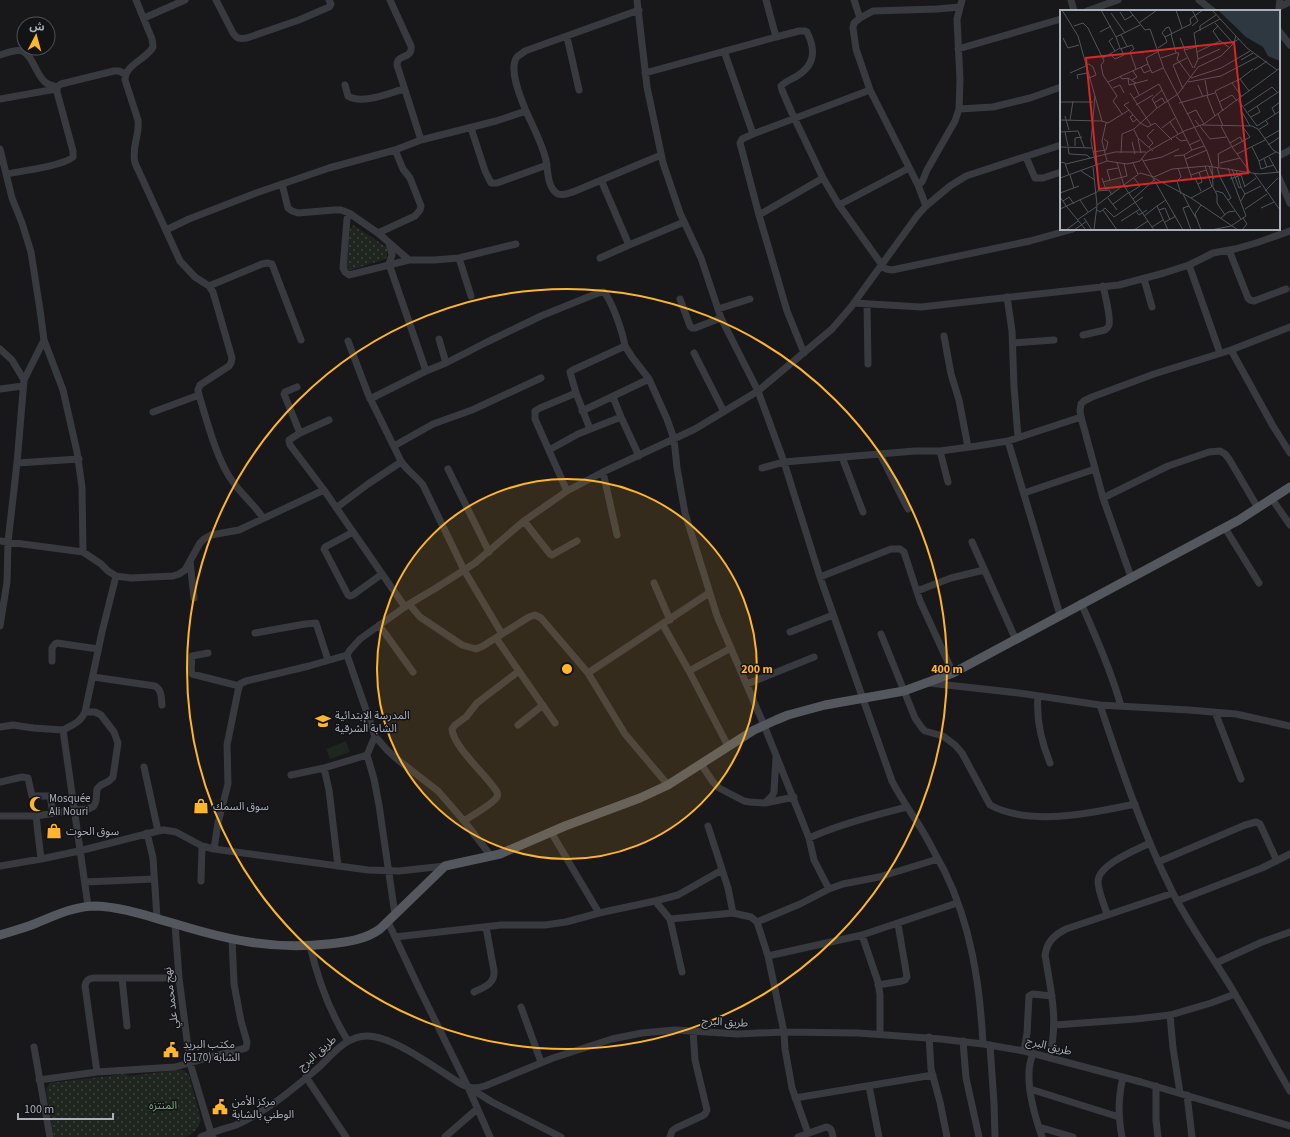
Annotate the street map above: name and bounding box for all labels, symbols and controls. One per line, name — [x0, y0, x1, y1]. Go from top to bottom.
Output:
inset map — [1060, 10, 1280, 230]
north arrow — [16, 16, 56, 56]
text: ش — [29, 18, 45, 35]
text: 200 m — [741, 661, 773, 678]
text: 400 m — [931, 661, 963, 678]
centre of rings — [560, 662, 574, 676]
place label: المدرسة الإبتدائية الشابة الشرقية — [335, 708, 410, 736]
school or university icon: المدرسة الإبتدائية الشابة الشرقية — [314, 712, 332, 730]
place label: Mosquée Ali Nouri — [49, 791, 91, 819]
mosque icon: Mosquée Ali Nouri — [28, 795, 46, 813]
shop icon: سوق السمك — [192, 797, 210, 815]
place label: سوق السمك — [213, 799, 269, 814]
shop icon: سوق الحوت — [45, 822, 63, 840]
place label: سوق الحوت — [66, 824, 120, 839]
street label: نهج محمد علي — [160, 966, 184, 1030]
street label: طريق البرج — [701, 1013, 749, 1031]
street label: طريق البرج — [295, 1032, 339, 1074]
street label: طريق البرج — [1025, 1033, 1073, 1059]
place label: مكتب البريد الشابة (5170) — [183, 1037, 240, 1065]
public building icon: مكتب البريد الشابة (5170) — [162, 1041, 180, 1059]
place label: مركز الأمن الوطني بالشابة — [232, 1094, 294, 1123]
scale bar — [18, 1095, 113, 1121]
park label: المنتزه — [149, 1098, 177, 1113]
public building icon: مركز الأمن الوطني بالشابة — [211, 1098, 229, 1116]
text: 100 m — [24, 1101, 54, 1118]

